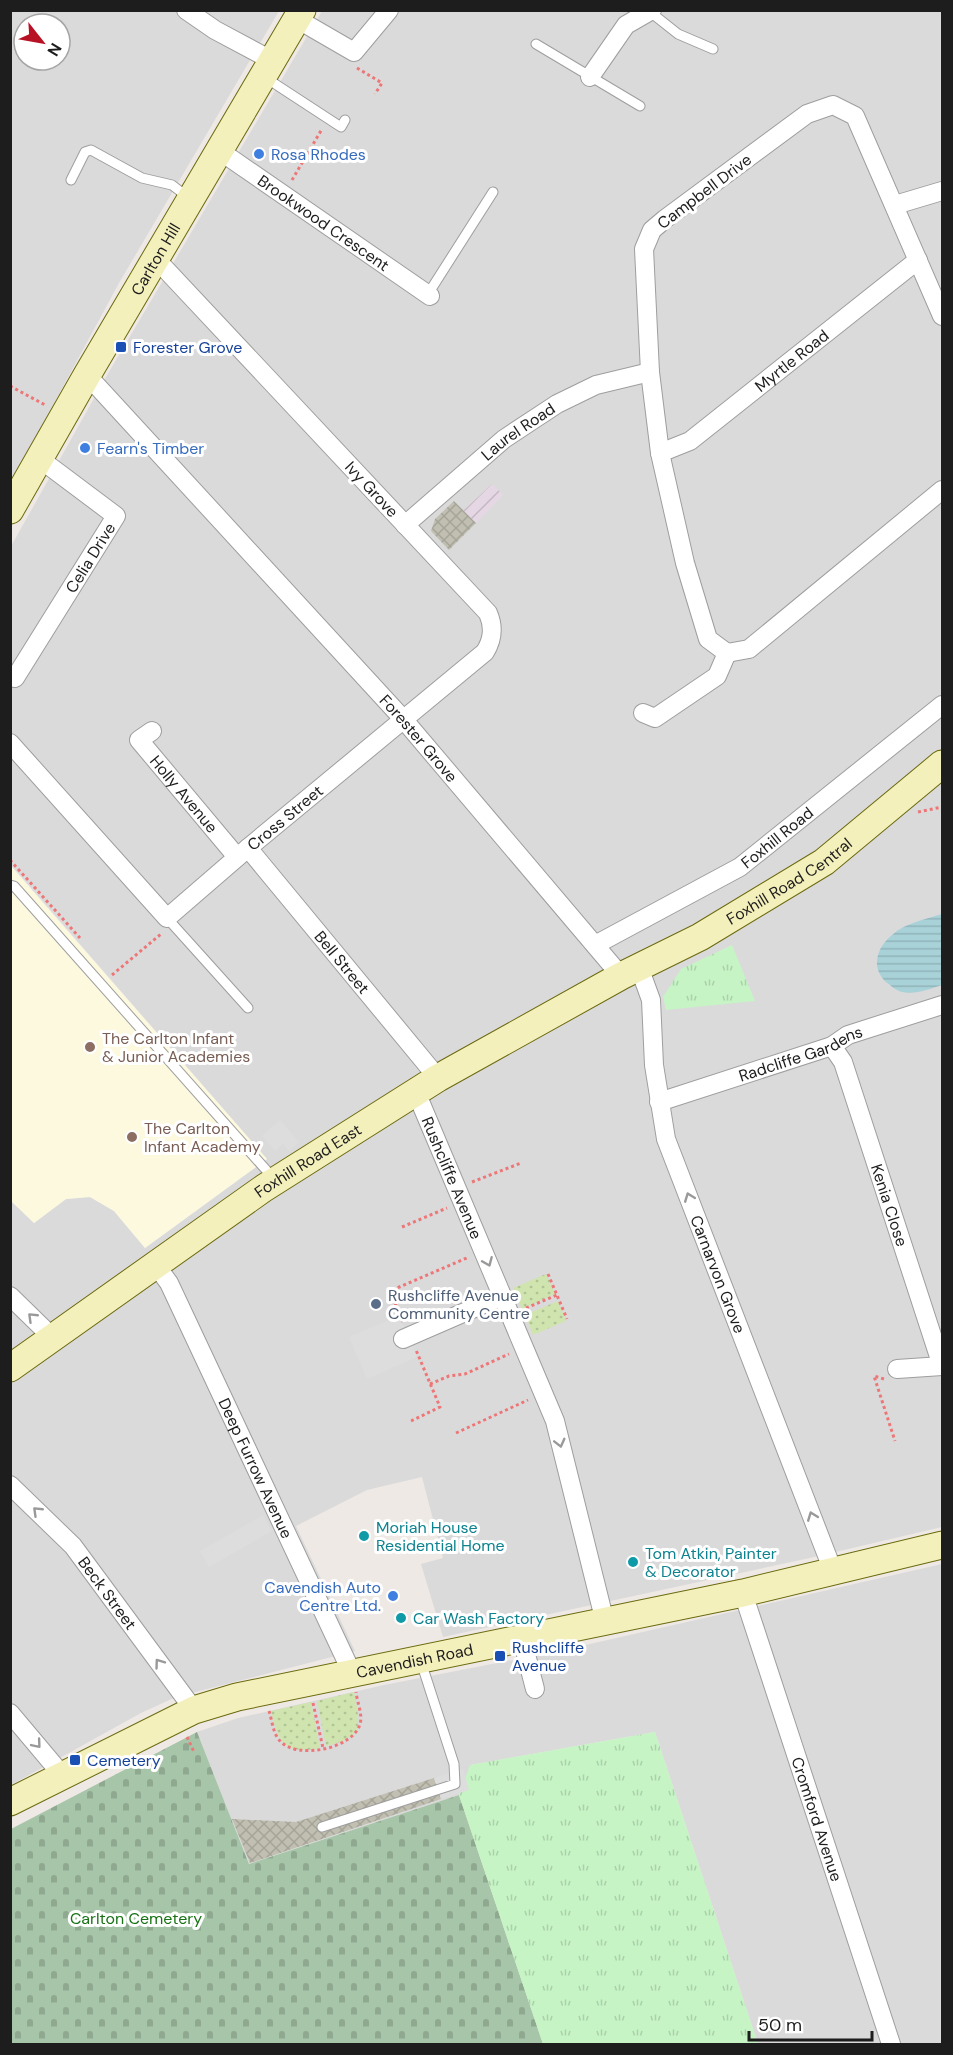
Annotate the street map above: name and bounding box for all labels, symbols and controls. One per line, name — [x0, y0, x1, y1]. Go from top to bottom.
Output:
north arrow — [12, 12, 72, 72]
text: N — [42, 39, 66, 60]
place label: Rosa Rhodes — [271, 144, 366, 165]
marker: Rosa Rhodes — [252, 147, 266, 161]
street label: Campbell Drive — [653, 149, 756, 234]
street label: Brookwood Crescent — [253, 170, 393, 276]
street label: Carlton Hill — [126, 219, 185, 299]
street label: Myrtle Road — [751, 325, 833, 397]
place label: Forester Grove — [133, 337, 242, 358]
marker: Forester Grove — [114, 340, 128, 354]
street label: Laurel Road — [477, 398, 559, 465]
place label: Fearn's Timber — [97, 438, 204, 459]
marker: Fearn's Timber — [78, 441, 92, 455]
street label: Ivy Grove — [340, 457, 403, 522]
street label: Celia Drive — [61, 519, 120, 597]
street label: Forester Grove — [375, 690, 462, 787]
street label: Holly Avenue — [145, 751, 222, 837]
street label: Cross Street — [243, 780, 327, 855]
street label: Foxhill Road — [737, 802, 818, 873]
street label: Foxhill Road Central — [723, 833, 857, 930]
street label: Bell Street — [310, 927, 374, 998]
street label: Radcliffe Gardens — [736, 1021, 865, 1087]
place label: The Carlton Infant & Junior Academies — [102, 1028, 250, 1067]
marker: The Carlton Infant & Junior Academies — [83, 1040, 97, 1054]
street label: Rushcliffe Avenue — [417, 1114, 487, 1242]
place label: The Carlton Infant Academy — [144, 1118, 261, 1157]
street label: Foxhill Road East — [250, 1119, 366, 1203]
marker: The Carlton Infant Academy — [125, 1130, 139, 1144]
street label: Kenia Close — [866, 1161, 912, 1249]
one-way arrow — [683, 1192, 696, 1203]
street label: Carnarvon Grove — [685, 1212, 750, 1336]
one-way arrow — [481, 1256, 493, 1267]
place label: Rushcliffe Avenue Community Centre — [388, 1285, 530, 1324]
marker: Rushcliffe Avenue Community Centre — [369, 1297, 383, 1311]
one-way arrow — [28, 1313, 38, 1324]
street label: Deep Furrow Avenue — [213, 1395, 297, 1542]
one-way arrow — [553, 1437, 565, 1448]
one-way arrow — [34, 1507, 44, 1518]
one-way arrow — [807, 1511, 819, 1522]
place label: Moriah House Residential Home — [376, 1517, 505, 1556]
marker: Moriah House Residential Home — [357, 1529, 371, 1543]
place label: Tom Atkin, Painter & Decorator — [645, 1543, 777, 1582]
street label: Beck Street — [73, 1553, 141, 1634]
marker: Tom Atkin, Painter & Decorator — [626, 1555, 640, 1569]
place label: Cavendish Auto Centre Ltd. — [264, 1577, 381, 1616]
marker: Cavendish Auto Centre Ltd. — [386, 1589, 400, 1603]
place label: Car Wash Factory — [413, 1608, 544, 1629]
marker: Car Wash Factory — [394, 1611, 408, 1625]
place label: Rushcliffe Avenue — [512, 1637, 584, 1676]
street label: Cavendish Road — [354, 1639, 475, 1683]
marker: Rushcliffe Avenue — [493, 1649, 507, 1663]
one-way arrow — [155, 1658, 166, 1669]
one-way arrow — [29, 1737, 40, 1748]
place label: Cemetery — [87, 1750, 161, 1771]
marker: Cemetery — [68, 1753, 82, 1767]
street label: Cromford Avenue — [787, 1754, 847, 1884]
park label: Carlton Cemetery — [70, 1908, 202, 1929]
scale bar — [749, 2004, 872, 2042]
text: 50 m — [758, 2013, 802, 2037]

